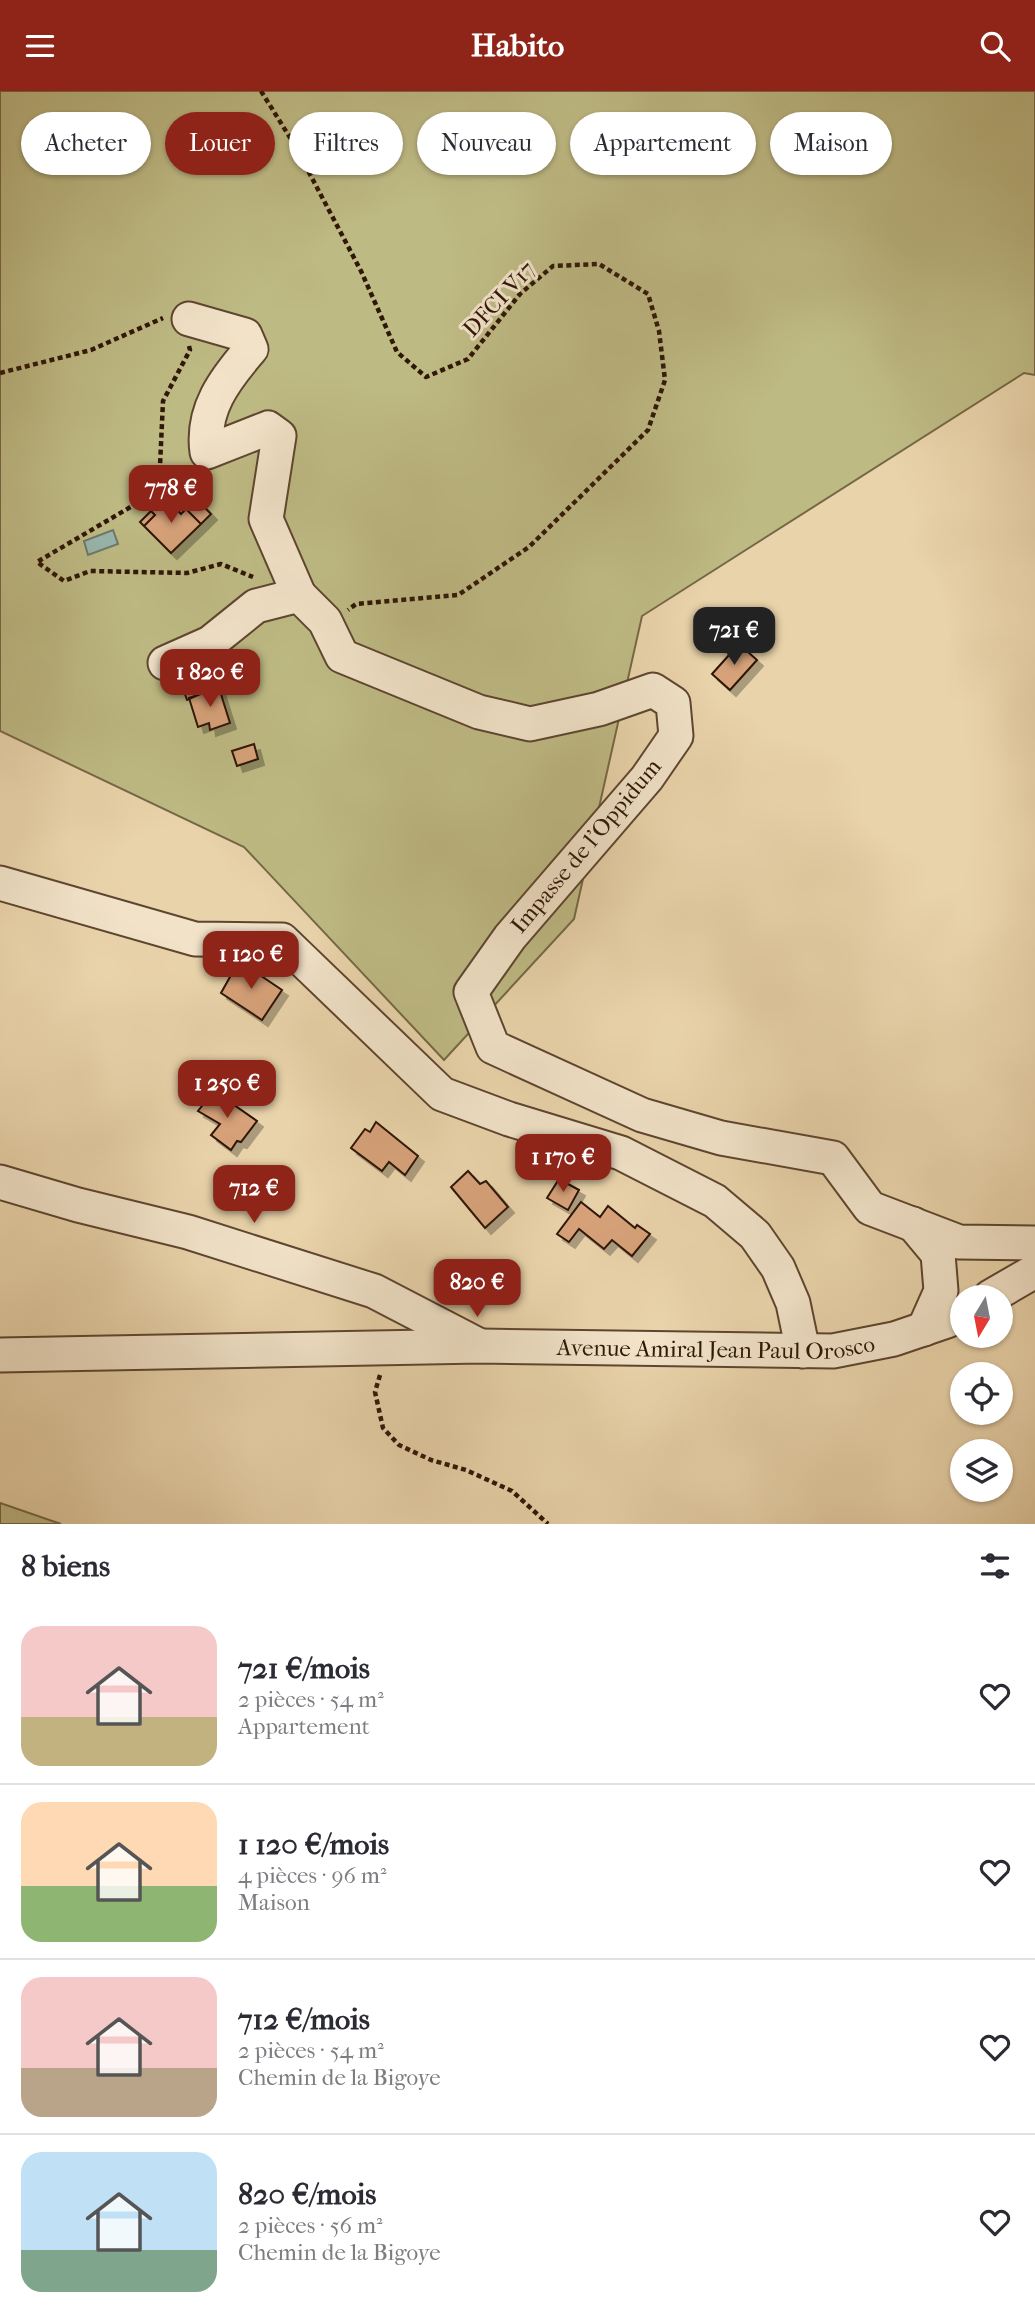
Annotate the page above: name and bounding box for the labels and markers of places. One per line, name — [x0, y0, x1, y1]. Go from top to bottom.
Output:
pin: 778 € — [122, 465, 220, 525]
pin: 721 € — [685, 607, 783, 667]
pin: 1 820 € — [145, 649, 275, 709]
pin: 1 120 € — [186, 932, 316, 991]
pin: 1 250 € — [162, 1061, 292, 1120]
pin: 1 170 € — [498, 1135, 628, 1194]
pin: 712 € — [205, 1165, 303, 1225]
pin: 820 € — [428, 1259, 526, 1319]

